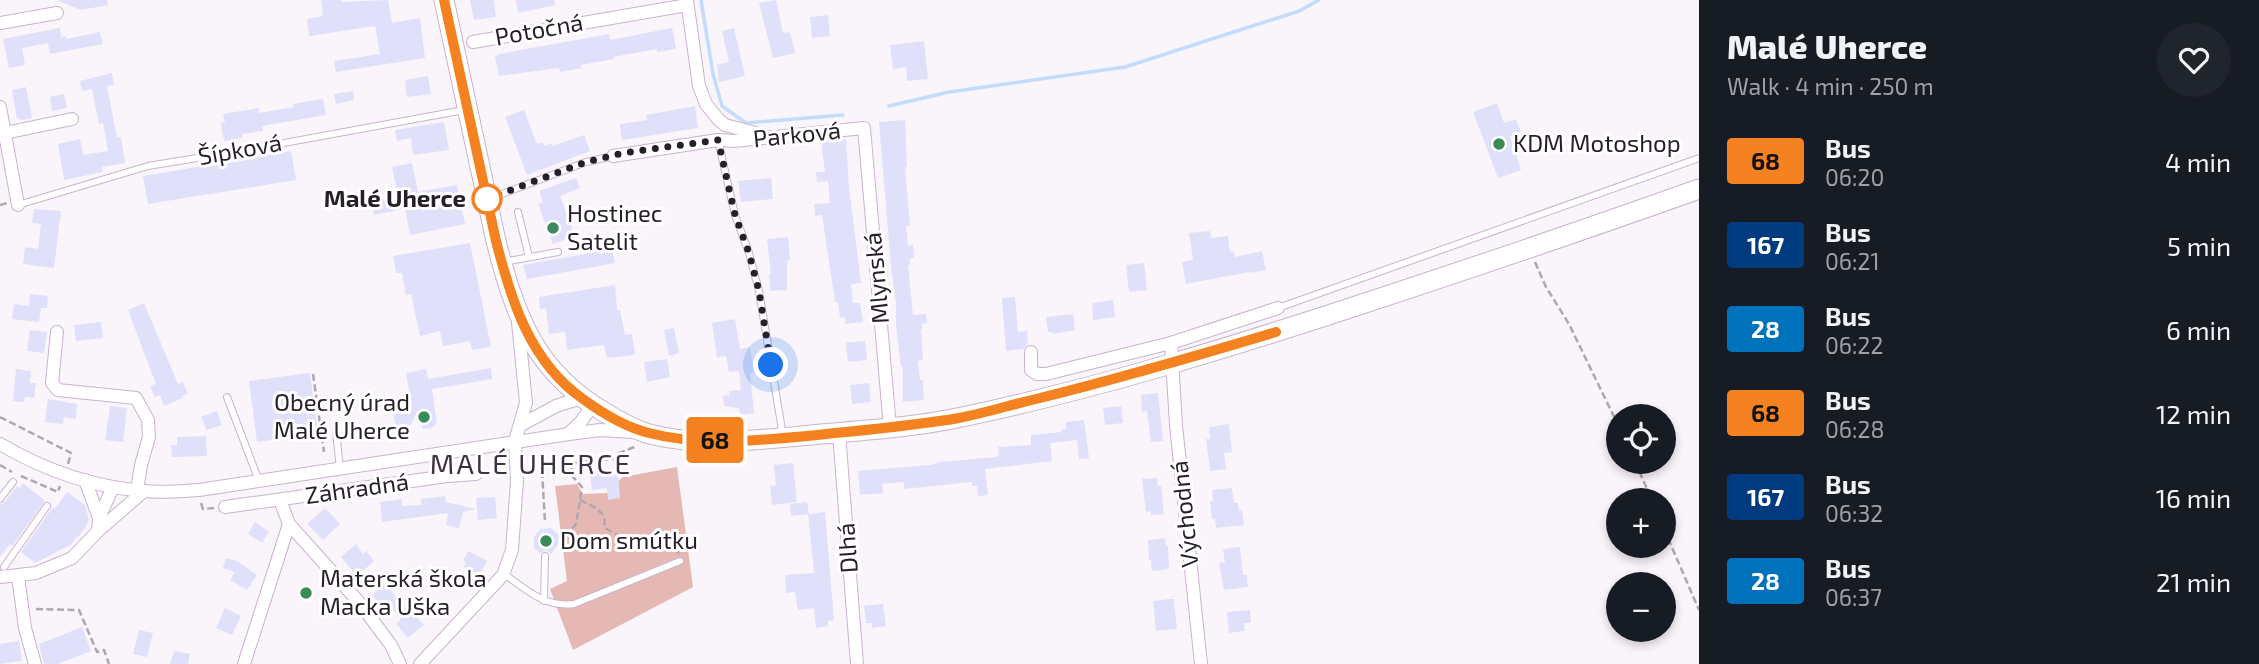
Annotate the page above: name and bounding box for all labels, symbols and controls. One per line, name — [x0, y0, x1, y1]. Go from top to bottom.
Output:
street label: Potočná — [492, 6, 585, 51]
button: heart — [2157, 23, 2231, 97]
text: Malé Uherce — [1727, 26, 1927, 66]
text: Walk · 4 min · 250 m — [1727, 72, 1934, 100]
street label: Parková — [752, 114, 842, 153]
street label: Šípková — [196, 127, 284, 170]
place label: KDM Motoshop — [1513, 128, 1681, 157]
text: Bus — [1825, 132, 1871, 163]
marker: KDM Motoshop — [1491, 136, 1507, 152]
text: 68 — [1751, 146, 1780, 175]
text: 4 min — [2165, 146, 2231, 177]
text: 06:20 — [1825, 163, 1884, 191]
place label: Malé Uherce — [324, 183, 466, 212]
marker: Malé Uherce — [472, 184, 502, 214]
place label: Hostinec Satelit — [567, 198, 663, 255]
text: Bus — [1825, 216, 1871, 247]
marker: Hostinec Satelit — [545, 220, 561, 236]
text: 167 — [1747, 230, 1784, 259]
text: 5 min — [2167, 230, 2231, 261]
street label: Mlynská — [857, 231, 894, 325]
text: 06:21 — [1825, 247, 1880, 275]
text: Bus — [1825, 300, 1871, 331]
text: 28 — [1751, 314, 1780, 343]
text: 6 min — [2166, 314, 2231, 345]
text: 06:22 — [1825, 331, 1883, 359]
your location — [753, 347, 788, 382]
text: Bus — [1825, 384, 1871, 415]
place label: Obecný úrad Malé Uherce — [274, 387, 410, 444]
text: 68 — [1751, 398, 1780, 427]
text: 12 min — [2156, 398, 2231, 429]
map controls — [1606, 404, 1676, 642]
button: locate — [1606, 404, 1676, 474]
marker: Obecný úrad Malé Uherce — [416, 409, 432, 425]
text: 06:28 — [1825, 415, 1884, 443]
line badge: 68 — [684, 417, 746, 463]
text: 68 — [700, 425, 730, 454]
district label: MALÉ UHERCE — [430, 446, 632, 480]
street label: Východná — [1163, 459, 1204, 569]
street label: Záhradná — [303, 466, 410, 509]
text: Bus — [1825, 468, 1871, 499]
text: 167 — [1747, 482, 1784, 511]
text: 16 min — [2156, 482, 2231, 513]
button: + — [1606, 488, 1676, 558]
text: 06:32 — [1825, 499, 1883, 527]
street label: Dlhá — [830, 522, 863, 574]
place label: Dom smútku — [560, 525, 698, 554]
marker: Dom smútku — [538, 533, 554, 549]
text: Bus — [1825, 552, 1871, 583]
place label: Materská škola Macka Uška — [320, 563, 487, 620]
text: 28 — [1751, 566, 1780, 595]
text: 21 min — [2156, 566, 2231, 597]
button: − — [1606, 572, 1676, 642]
text: 06:37 — [1825, 583, 1882, 611]
marker: Materská škola Macka Uška — [298, 585, 314, 601]

